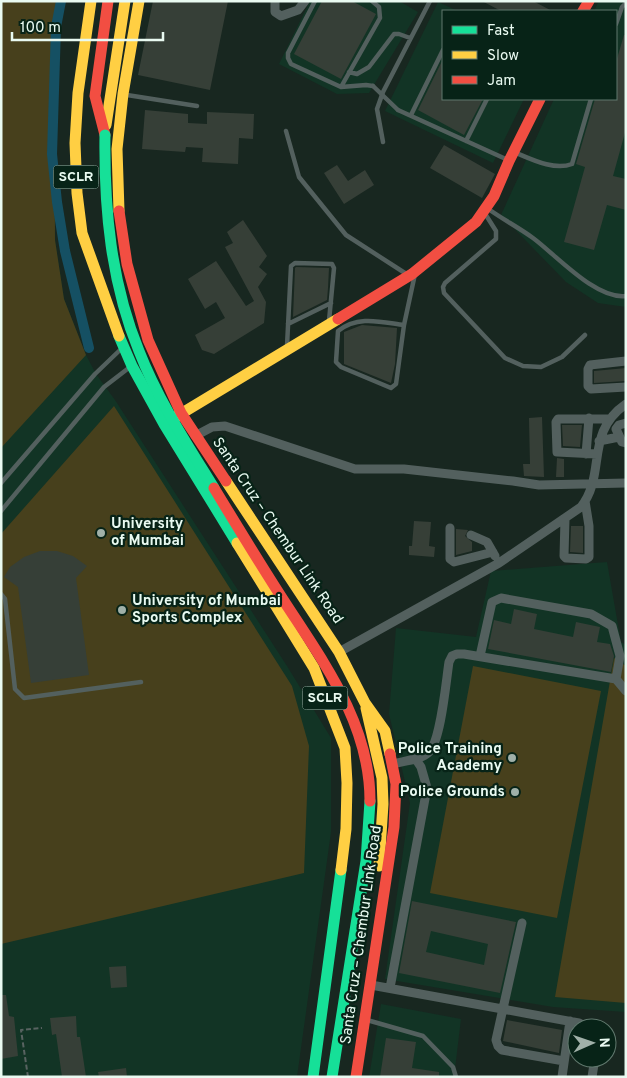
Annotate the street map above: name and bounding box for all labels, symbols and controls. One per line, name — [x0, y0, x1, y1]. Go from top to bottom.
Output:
scale bar — [12, 10, 164, 42]
legend — [442, 10, 617, 100]
text: 100 m — [20, 19, 61, 38]
text: Fast — [487, 22, 515, 41]
text: Slow — [487, 47, 519, 66]
text: Jam — [487, 72, 516, 91]
road number: SCLR — [54, 166, 98, 188]
street label: Santa Cruz – Chembur Link Road — [207, 434, 347, 628]
place label: University of Mumbai — [111, 515, 184, 551]
marker: University of Mumbai — [95, 527, 107, 539]
place label: University of Mumbai Sports Complex — [132, 592, 281, 628]
marker: University of Mumbai Sports Complex — [116, 604, 128, 616]
road number: SCLR — [302, 686, 348, 710]
place label: Police Training Academy — [398, 740, 502, 776]
marker: Police Training Academy — [506, 752, 518, 764]
place label: Police Grounds — [400, 783, 505, 802]
marker: Police Grounds — [509, 786, 521, 798]
street label: Santa Cruz – Chembur Link Road — [337, 824, 387, 1046]
north arrow — [567, 1018, 617, 1068]
text: N — [595, 1037, 612, 1048]

